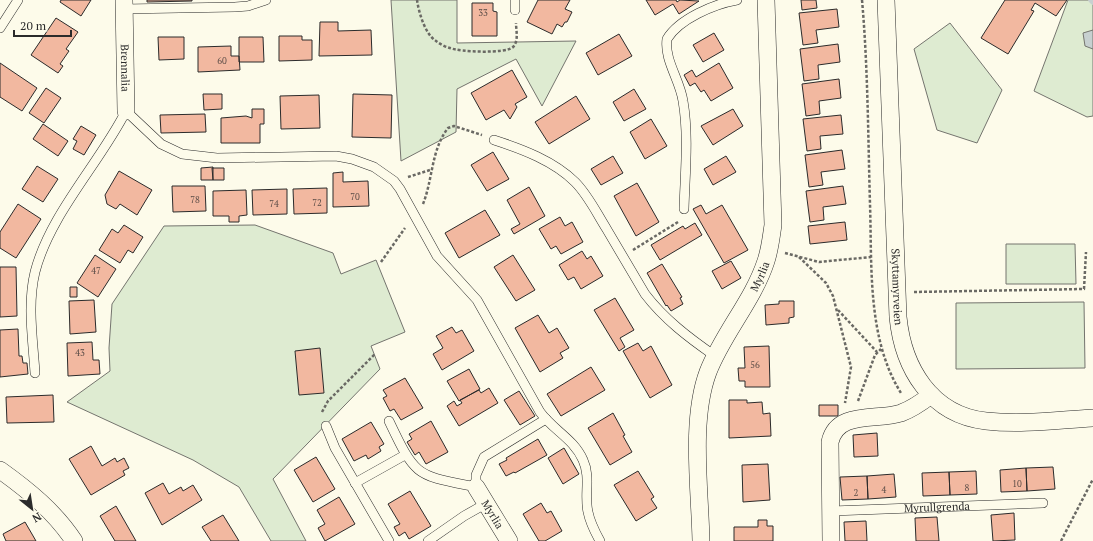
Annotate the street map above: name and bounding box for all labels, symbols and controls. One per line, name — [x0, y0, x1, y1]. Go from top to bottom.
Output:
house number: 33 — [478, 7, 488, 19]
scale bar — [14, 12, 71, 38]
text: 20 m — [20, 18, 47, 33]
street label: Brennalia — [118, 44, 133, 92]
house number: 60 — [217, 55, 227, 67]
house number: 70 — [350, 191, 360, 203]
house number: 78 — [190, 194, 200, 206]
house number: 72 — [312, 197, 322, 209]
house number: 74 — [269, 198, 279, 210]
street label: Skyttamyrveien — [888, 248, 906, 326]
street label: Myrlia — [747, 259, 772, 294]
house number: 47 — [91, 265, 101, 277]
house number: 43 — [75, 347, 85, 359]
house number: 56 — [750, 359, 760, 371]
house number: 10 — [1012, 478, 1022, 490]
house number: 8 — [965, 482, 970, 494]
house number: 4 — [882, 484, 887, 496]
house number: 2 — [854, 487, 859, 499]
north arrow — [12, 489, 52, 529]
street label: Myrlia — [478, 497, 507, 532]
street label: Myrullgrenda — [904, 499, 971, 515]
text: N — [29, 510, 44, 526]

